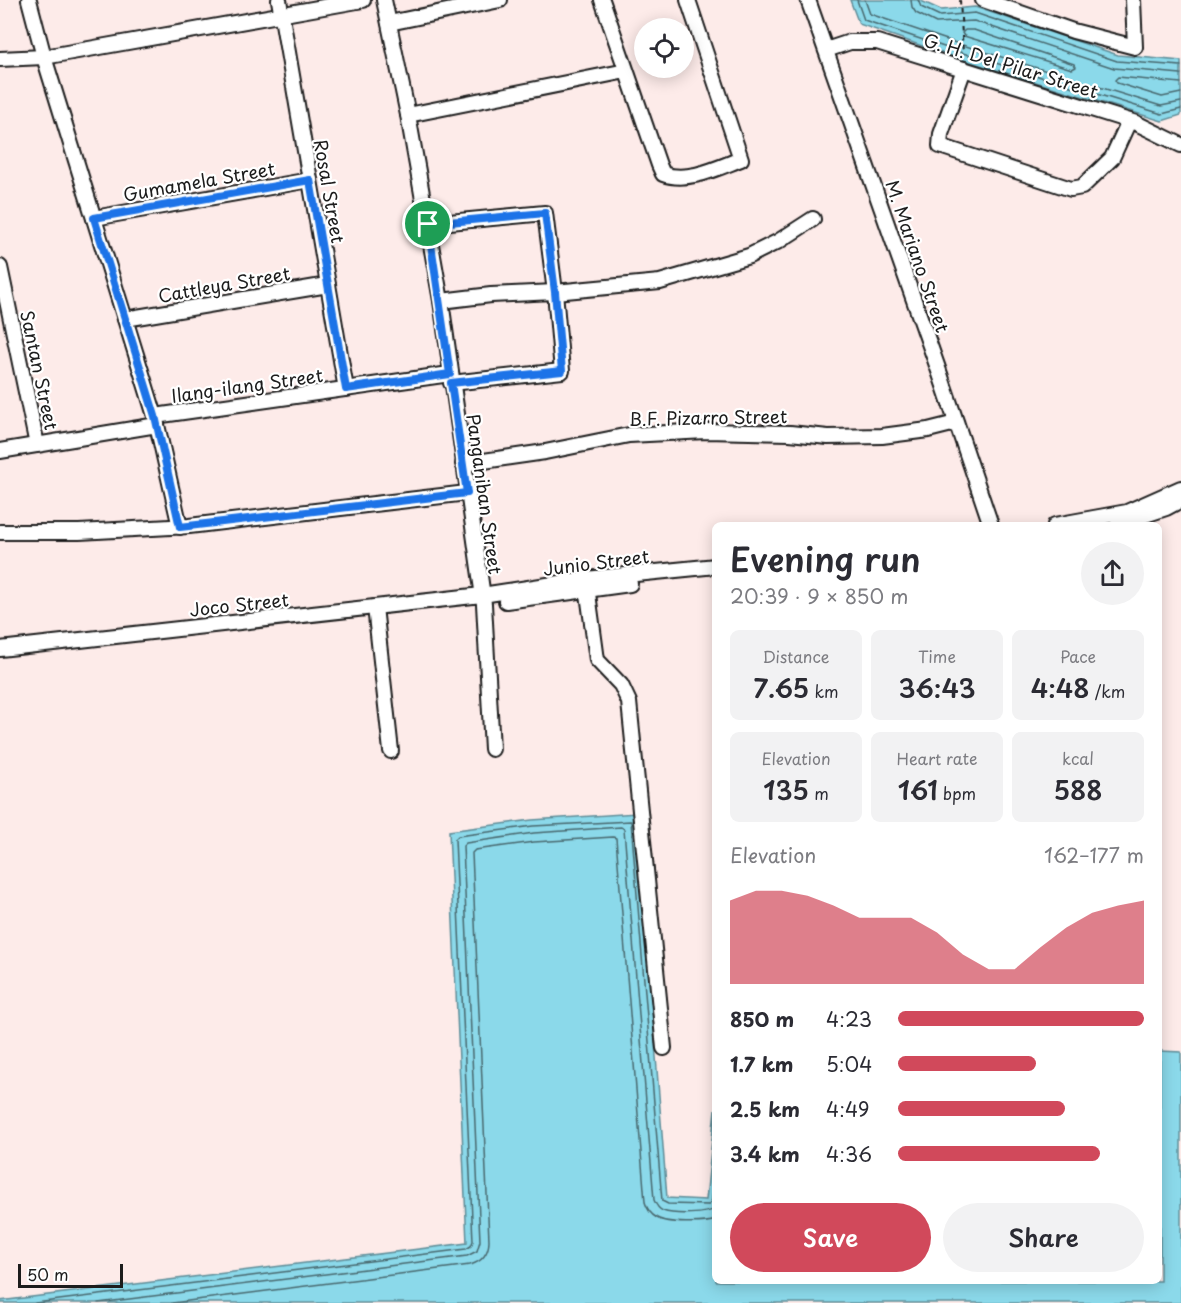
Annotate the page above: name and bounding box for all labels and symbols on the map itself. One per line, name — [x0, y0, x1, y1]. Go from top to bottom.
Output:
street label: G. H. Del Pilar Street — [920, 26, 1102, 104]
street label: Rosal Street — [308, 137, 352, 245]
street label: Gumamela Street — [121, 154, 277, 208]
street label: M. Mariano Street — [879, 176, 957, 336]
pin — [402, 198, 453, 249]
street label: Cattleya Street — [156, 259, 292, 309]
street label: Santan Street — [14, 308, 66, 432]
street label: Ilang-ilang Street — [169, 361, 325, 409]
street label: B.F. Pizarro Street — [628, 402, 788, 432]
street label: Panganiban Street — [460, 412, 510, 576]
street label: Junio Street — [541, 542, 651, 582]
street label: Joco Street — [188, 585, 290, 623]
scale bar — [18, 1261, 123, 1288]

